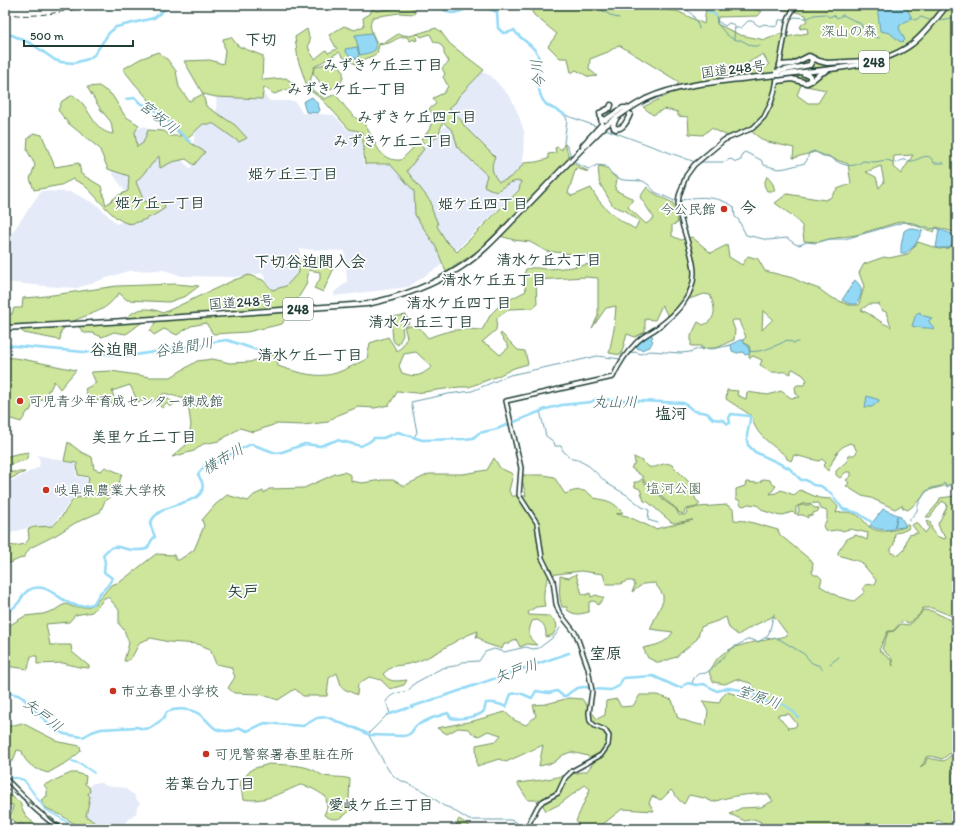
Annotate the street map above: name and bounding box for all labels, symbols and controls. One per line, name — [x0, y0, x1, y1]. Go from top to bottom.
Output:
scale bar — [24, 22, 133, 48]
park label: 深山の森 — [821, 23, 877, 40]
text: 500 m — [30, 29, 64, 43]
district label: 下切 — [245, 30, 277, 49]
road number: 248 — [859, 51, 889, 73]
district label: みずきケ丘三丁目 — [323, 56, 443, 74]
street label: 国道248号 — [700, 57, 767, 82]
water label: 今川 — [527, 58, 549, 90]
district label: みずきケ丘一丁目 — [287, 80, 407, 98]
water label: 宮坂川 — [136, 96, 182, 138]
district label: みずきケ丘四丁目 — [357, 108, 477, 126]
district label: みずきケ丘二丁目 — [333, 132, 453, 150]
district label: 姫ケ丘三丁目 — [248, 165, 338, 183]
district label: 姫ケ丘一丁目 — [115, 194, 205, 212]
district label: 姫ケ丘四丁目 — [438, 195, 528, 213]
district label: 今 — [740, 198, 756, 217]
place label: 今公民館 — [660, 201, 716, 218]
marker: 今公民館 — [719, 204, 729, 214]
district label: 清水ケ丘六丁目 — [496, 251, 602, 269]
district label: 下切谷迫間入会 — [254, 252, 366, 271]
district label: 清水ケ丘五丁目 — [441, 271, 547, 289]
street label: 国道248号 — [208, 292, 274, 313]
district label: 清水ケ丘四丁目 — [406, 294, 512, 312]
road number: 248 — [283, 298, 313, 320]
district label: 清水ケ丘三丁目 — [368, 313, 474, 331]
water label: 谷追間川 — [153, 333, 215, 361]
district label: 谷迫間 — [90, 340, 138, 359]
district label: 清水ケ丘一丁目 — [257, 346, 363, 364]
place label: 可児青少年育成センター錬成館 — [28, 393, 223, 410]
water label: 丸山川 — [592, 393, 638, 411]
marker: 可児青少年育成センター錬成館 — [15, 396, 25, 406]
district label: 塩河 — [655, 404, 687, 423]
district label: 美里ケ丘二丁目 — [91, 428, 197, 446]
water label: 横市川 — [199, 440, 247, 478]
park label: 塩河公園 — [646, 480, 702, 497]
place label: 岐阜県農業大学校 — [54, 482, 166, 499]
marker: 岐阜県農業大学校 — [41, 485, 51, 495]
district label: 矢戸 — [227, 582, 259, 601]
district label: 室原 — [590, 644, 622, 663]
water label: 矢戸川 — [492, 655, 540, 687]
water label: 室原川 — [735, 681, 783, 713]
place label: 市立春里小学校 — [121, 683, 219, 700]
marker: 市立春里小学校 — [108, 686, 118, 696]
water label: 矢戸川 — [20, 694, 66, 736]
place label: 可児警察署春里駐在所 — [214, 746, 354, 763]
marker: 可児警察署春里駐在所 — [201, 749, 211, 759]
district label: 若葉台九丁目 — [165, 775, 255, 793]
district label: 愛岐ケ丘三丁目 — [328, 796, 434, 814]

